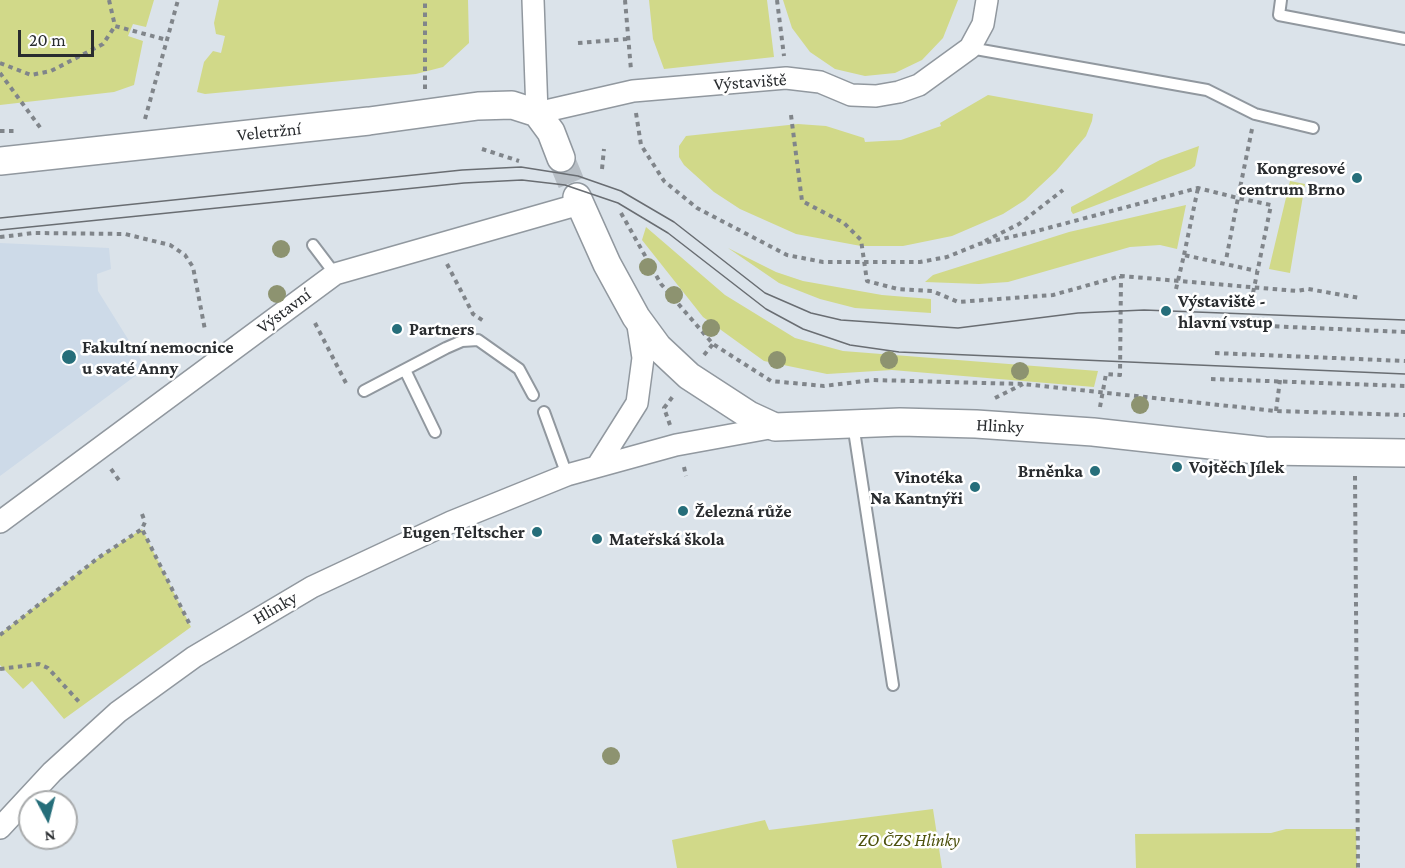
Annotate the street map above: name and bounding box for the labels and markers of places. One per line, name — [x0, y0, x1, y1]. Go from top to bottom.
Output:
place label: Kongresové centrum Brno — [1238, 157, 1345, 200]
marker: Kongresové centrum Brno — [1350, 171, 1364, 185]
place label: Výstaviště - hlavní vstup — [1178, 290, 1273, 332]
marker: Výstaviště - hlavní vstup — [1159, 304, 1173, 318]
place label: Partners — [409, 318, 474, 340]
marker: Partners — [390, 322, 404, 336]
place label: Fakultní nemocnice u svaté Anny — [82, 336, 234, 378]
marker: Fakultní nemocnice u svaté Anny — [60, 348, 78, 366]
place label: Vojtěch Jílek — [1189, 456, 1284, 478]
place label: Brněnka — [1018, 460, 1083, 482]
marker: Vojtěch Jílek — [1170, 460, 1184, 474]
marker: Brněnka — [1088, 464, 1102, 478]
place label: Vinotéka Na Kantnýři — [870, 466, 963, 508]
marker: Vinotéka Na Kantnýři — [968, 480, 982, 494]
place label: Železná růže — [695, 500, 792, 522]
marker: Železná růže — [676, 504, 690, 518]
place label: Eugen Teltscher — [402, 521, 525, 543]
marker: Eugen Teltscher — [530, 525, 544, 539]
place label: Mateřská škola — [609, 528, 725, 550]
marker: Mateřská škola — [590, 532, 604, 546]

